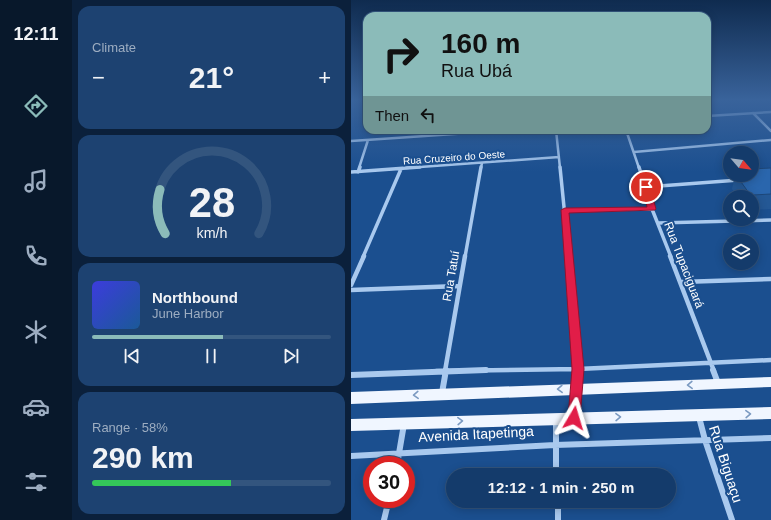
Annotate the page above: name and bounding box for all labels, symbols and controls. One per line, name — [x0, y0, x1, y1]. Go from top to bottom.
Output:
text: 12:11 — [13, 24, 59, 44]
icon: right — [375, 28, 427, 80]
text: 160 m — [441, 28, 520, 59]
text: Climate — [92, 40, 136, 55]
text: 21° — [189, 61, 234, 94]
text: Rua Ubá — [441, 61, 512, 81]
text: − — [92, 65, 105, 90]
text: + — [318, 65, 331, 90]
icon: directions — [22, 92, 50, 120]
icon: left — [417, 104, 439, 126]
text: Then — [375, 107, 409, 124]
north arrow — [723, 146, 759, 182]
map controls — [723, 146, 759, 270]
street label: Rua Cruzeiro do Oeste — [403, 148, 506, 167]
icon: music — [22, 167, 50, 195]
pin — [629, 170, 663, 204]
icon: arrive — [635, 176, 657, 198]
text: 28 — [188, 179, 235, 226]
button: search — [723, 190, 759, 226]
street label: Rua Tupaciguará — [661, 220, 707, 310]
text: km/h — [196, 224, 227, 240]
button: layers — [723, 234, 759, 270]
icon: phone — [22, 242, 50, 270]
street label: Rua Tatuí — [440, 249, 462, 302]
text: Northbound — [152, 289, 238, 306]
text: June Harbor — [152, 306, 224, 321]
icon: climate — [22, 318, 50, 346]
icon: previous — [121, 345, 143, 367]
icon: pause — [200, 345, 222, 367]
icon: next — [280, 345, 302, 367]
one-way arrow — [687, 380, 693, 389]
one-way arrow — [557, 385, 563, 394]
one-way arrow — [413, 390, 419, 399]
icon: car — [22, 393, 50, 421]
position arrow — [553, 397, 595, 439]
one-way arrow — [745, 409, 751, 418]
one-way arrow — [615, 413, 621, 421]
one-way arrow — [457, 416, 463, 425]
text: Range · 58% — [92, 420, 168, 435]
street label: Avenida Itapetinga — [418, 423, 534, 445]
street label: Rua Biguaçu — [706, 423, 746, 505]
text: 290 km — [92, 441, 194, 474]
speed limit sign: 30 — [363, 456, 415, 508]
icon: filters — [22, 468, 50, 496]
text: 12:12 · 1 min · 250 m — [488, 479, 634, 496]

